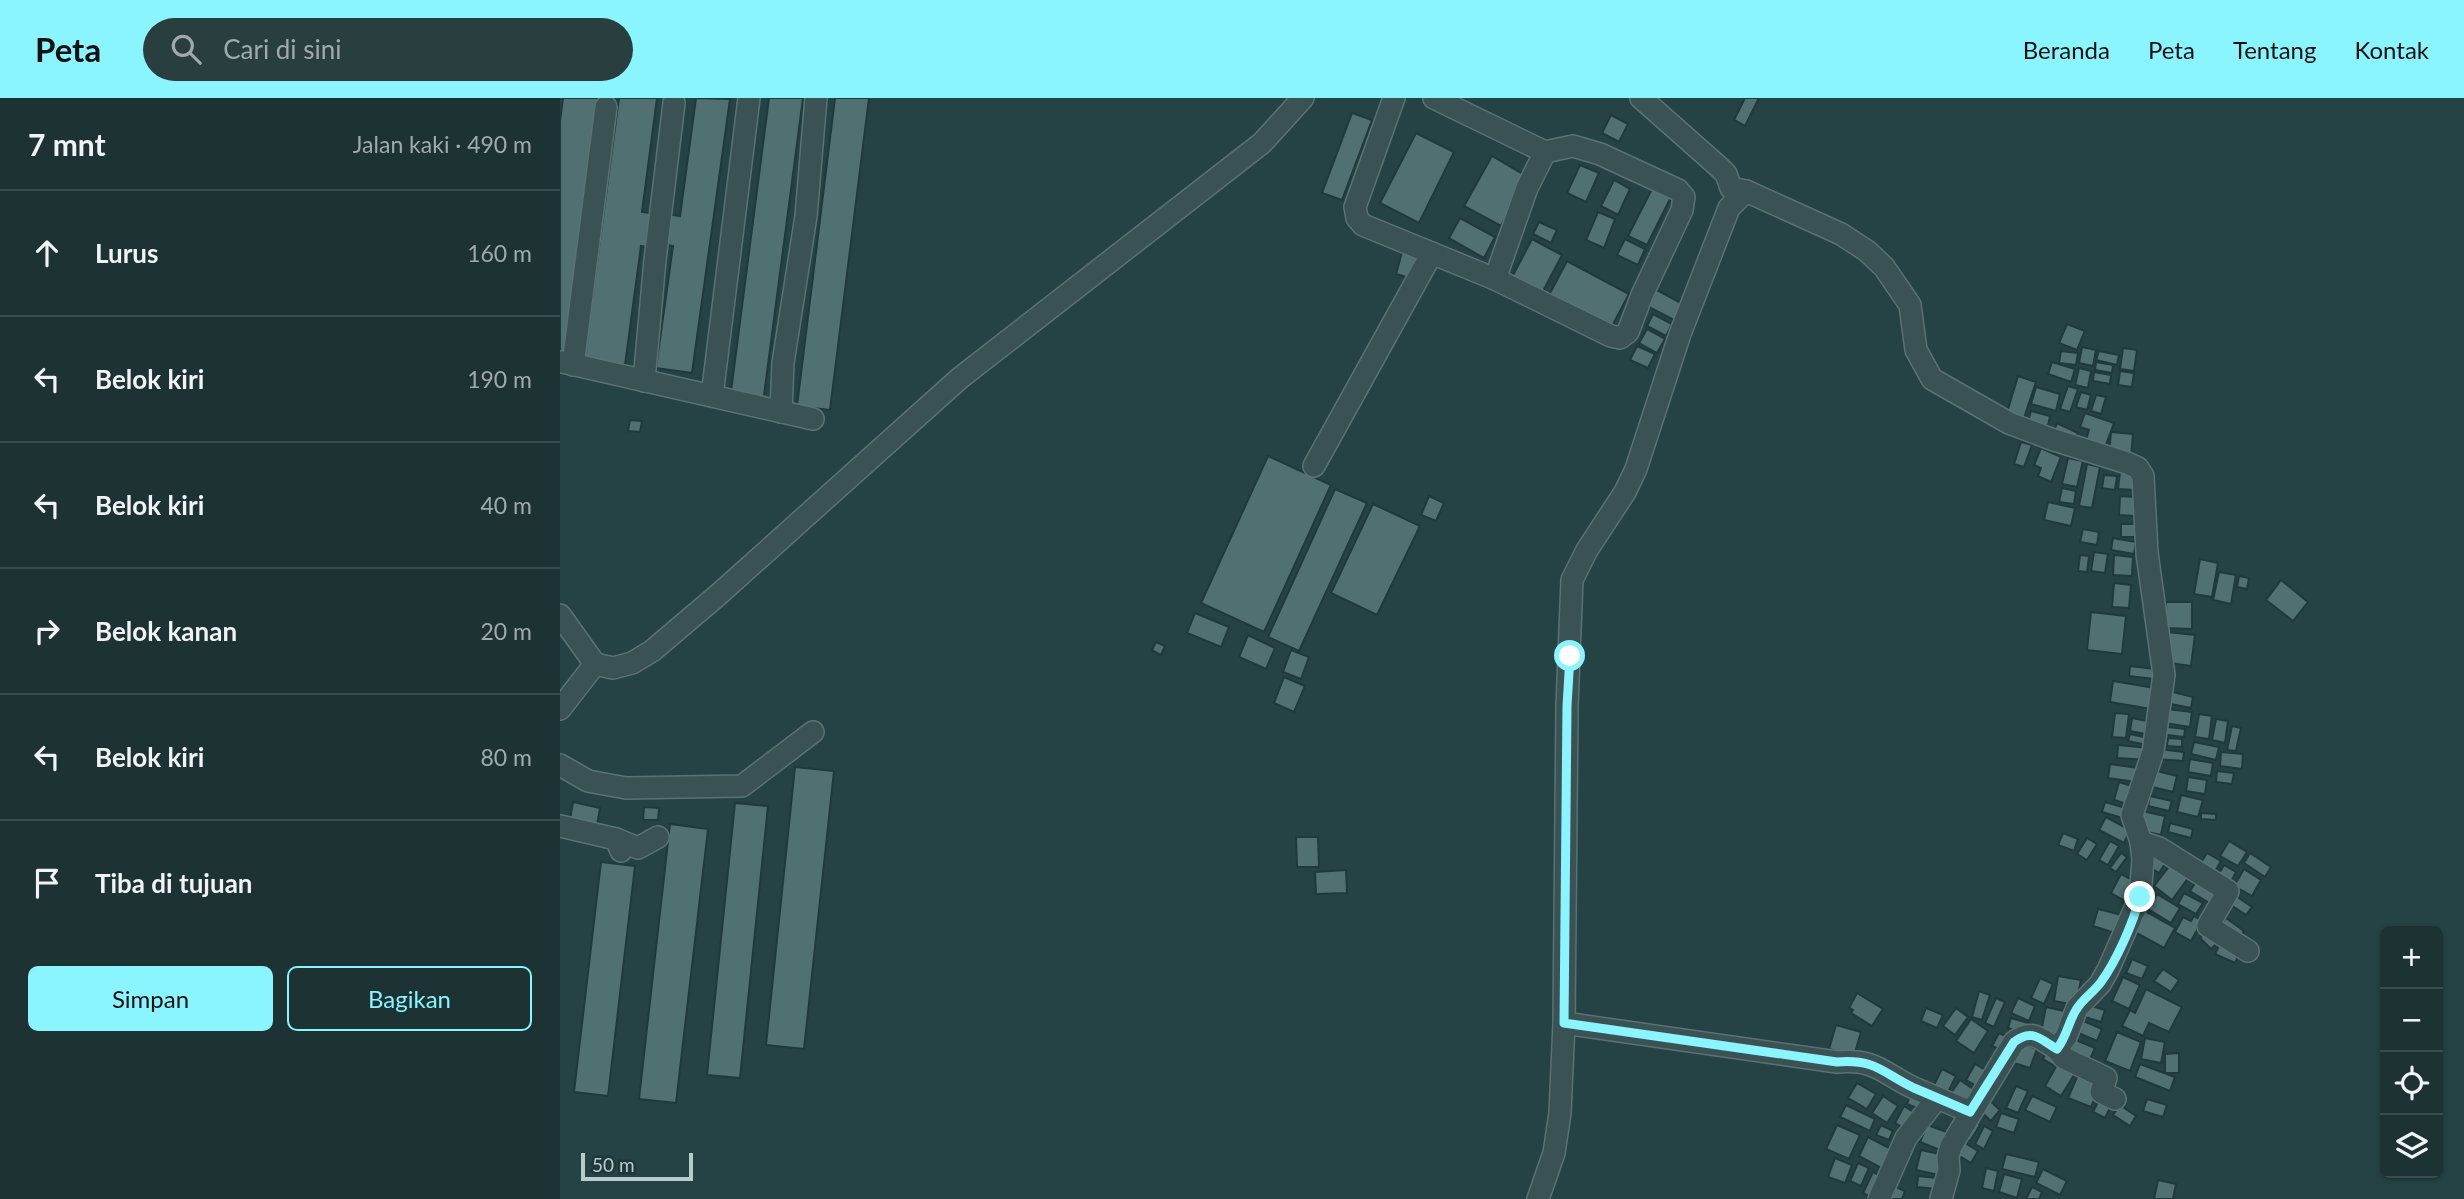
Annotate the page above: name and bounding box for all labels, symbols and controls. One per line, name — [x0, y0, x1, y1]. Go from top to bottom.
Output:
search box — [143, 18, 633, 81]
text: Peta — [35, 29, 101, 69]
icon: search — [167, 30, 205, 68]
text: Cari di sini — [223, 33, 342, 65]
text: Beranda — [2023, 35, 2110, 64]
text: Peta — [2148, 35, 2195, 64]
text: Tentang — [2233, 35, 2316, 64]
text: Kontak — [2354, 35, 2429, 64]
text: 7 mnt — [28, 126, 106, 162]
text: Jalan kaki · 490 m — [353, 130, 532, 158]
icon: ahead — [28, 234, 66, 272]
text: Lurus — [95, 237, 158, 269]
text: 160 m — [467, 239, 532, 267]
icon: left — [28, 360, 66, 398]
text: Belok kiri — [95, 363, 204, 395]
text: 190 m — [467, 365, 532, 393]
icon: left — [28, 486, 66, 524]
text: Belok kiri — [95, 489, 204, 521]
text: 40 m — [481, 491, 532, 519]
icon: right — [28, 612, 66, 650]
text: Belok kanan — [95, 615, 237, 647]
text: 20 m — [481, 617, 532, 645]
route start — [1554, 640, 1585, 671]
icon: left — [28, 738, 66, 776]
text: Belok kiri — [95, 741, 204, 773]
text: 80 m — [481, 743, 532, 771]
icon: arrive — [28, 864, 66, 902]
text: Tiba di tujuan — [95, 867, 253, 899]
route end — [2124, 881, 2155, 912]
map controls — [2380, 926, 2443, 1178]
button: + — [2380, 926, 2443, 989]
button: Simpan — [28, 966, 273, 1031]
button: Bagikan — [287, 966, 532, 1031]
button: − — [2380, 989, 2443, 1052]
button: locate — [2380, 1052, 2443, 1115]
button: layers — [2380, 1115, 2443, 1178]
scale bar — [581, 1150, 693, 1182]
text: 50 m — [592, 1153, 635, 1176]

